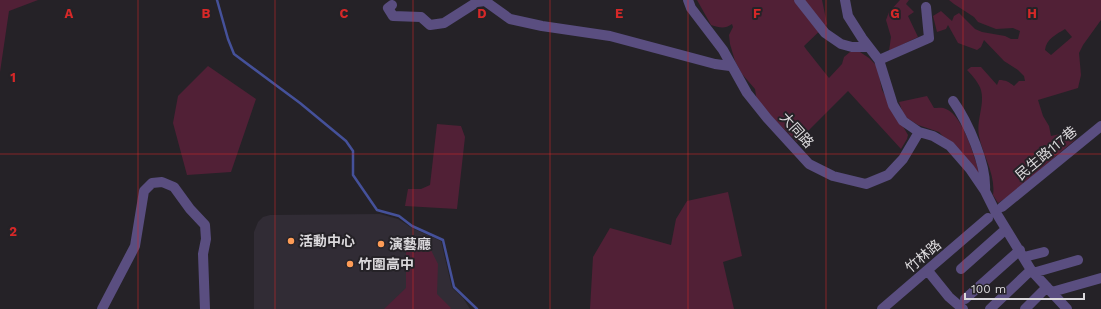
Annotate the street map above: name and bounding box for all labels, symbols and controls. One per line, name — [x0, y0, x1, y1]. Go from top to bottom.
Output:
text: A — [65, 6, 74, 21]
text: B — [202, 6, 211, 21]
text: C — [340, 6, 349, 21]
text: D — [477, 6, 487, 21]
text: E — [615, 6, 623, 21]
text: F — [753, 6, 761, 21]
text: G — [890, 6, 900, 21]
text: H — [1027, 6, 1037, 21]
text: 1 — [10, 70, 16, 85]
street label: 大同路 — [777, 109, 817, 151]
street label: 民生路117巷 — [1012, 123, 1080, 183]
text: 2 — [9, 224, 17, 239]
place label: 活動中心 — [299, 233, 355, 249]
marker: 活動中心 — [286, 236, 296, 246]
place label: 演藝廳 — [389, 236, 431, 252]
street label: 竹林路 — [902, 236, 944, 276]
marker: 演藝廳 — [376, 239, 386, 249]
place label: 竹圍高中 — [358, 256, 414, 272]
marker: 竹圍高中 — [345, 259, 355, 269]
scale bar — [965, 275, 1084, 301]
text: 100 m — [971, 282, 1006, 296]

